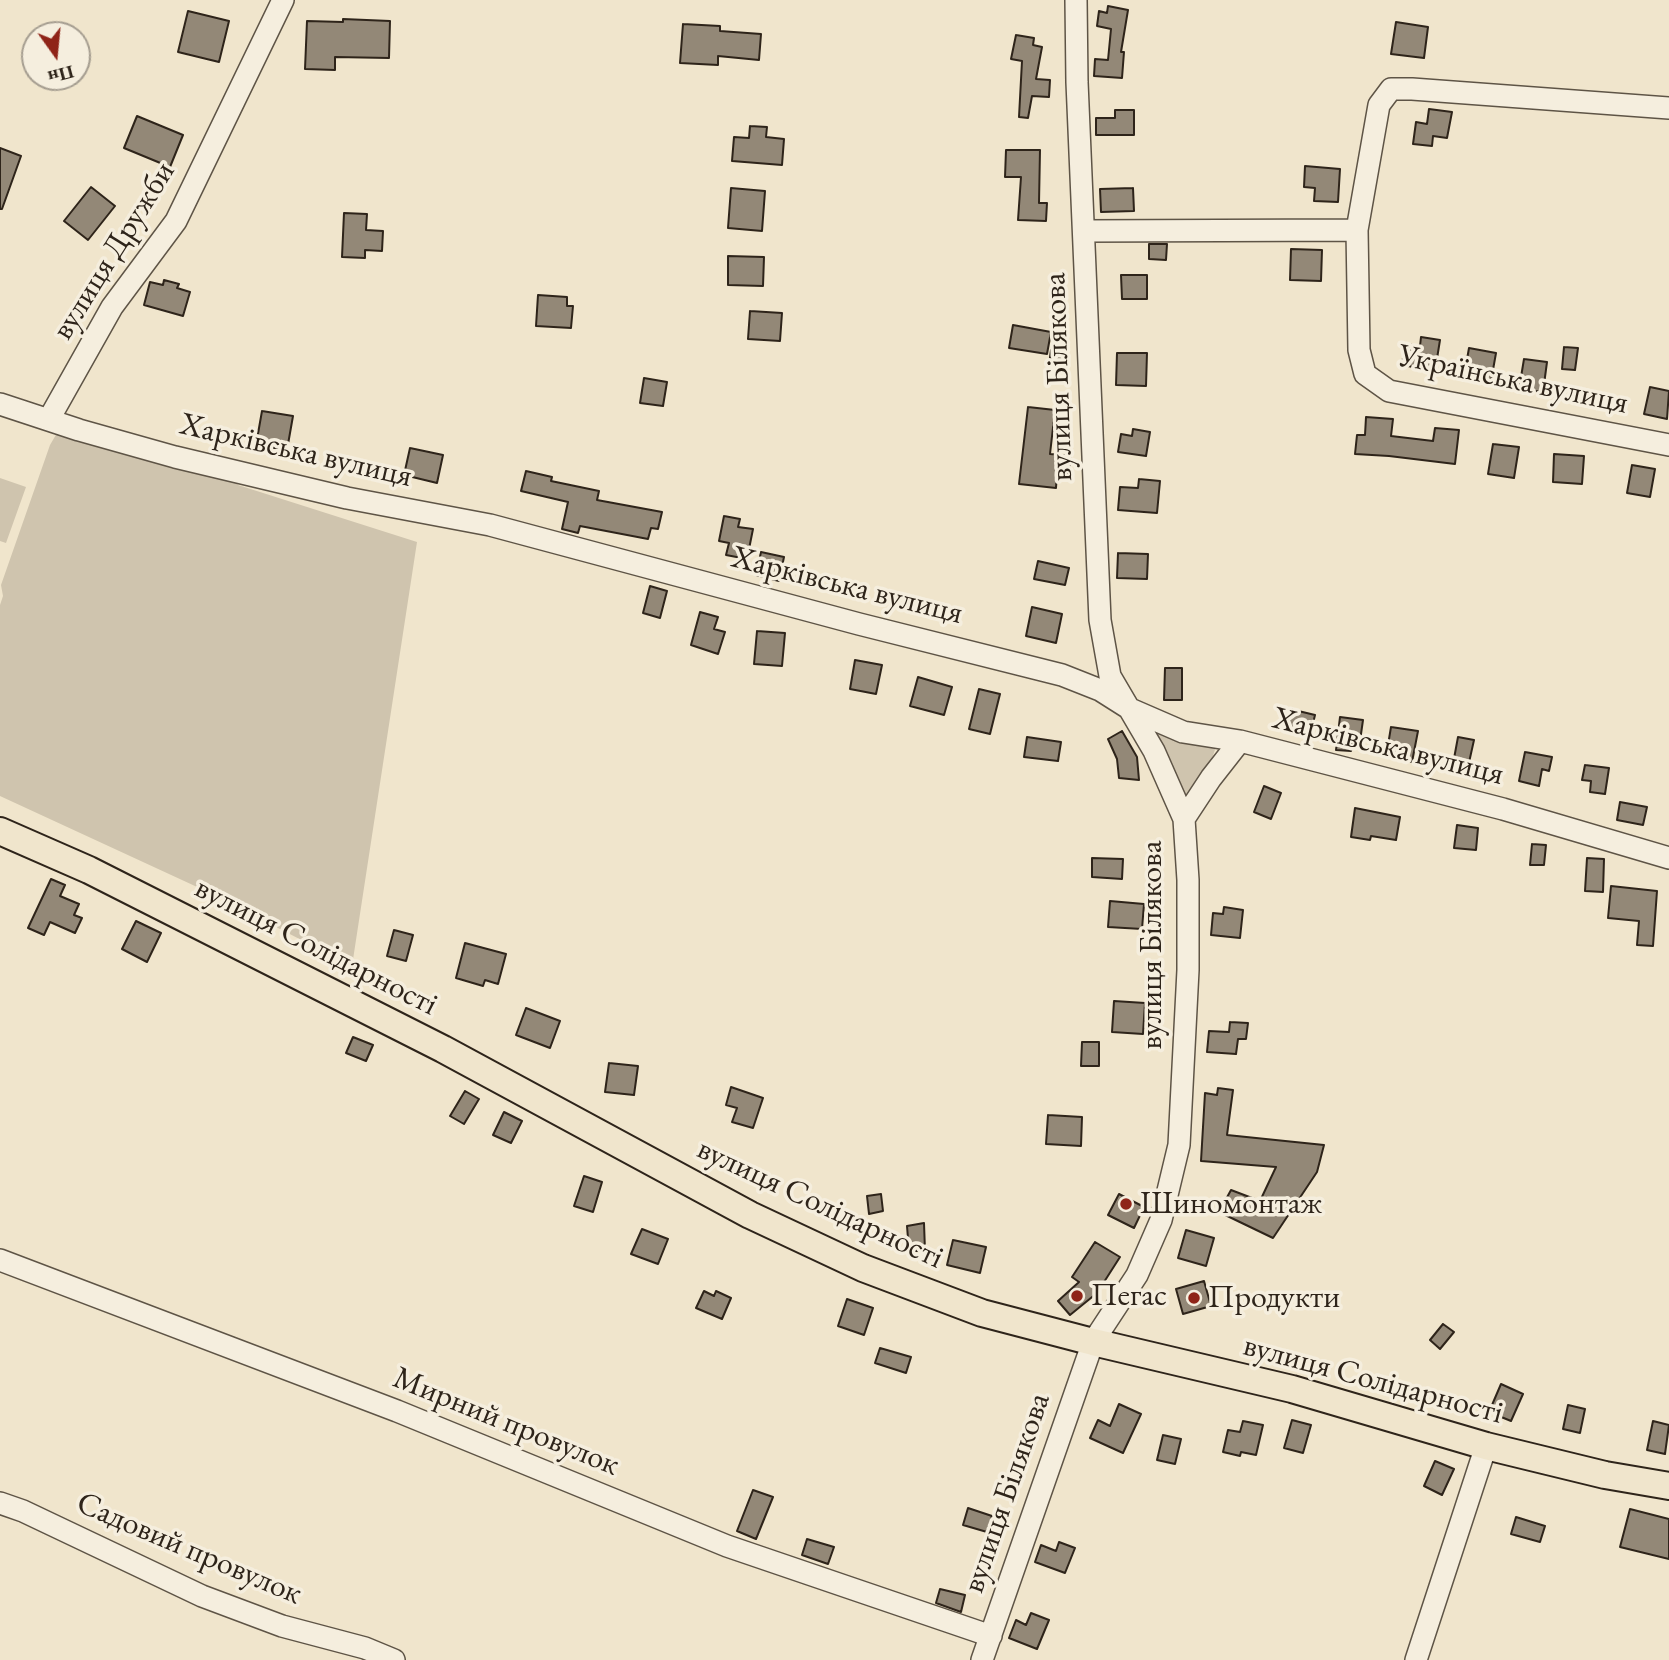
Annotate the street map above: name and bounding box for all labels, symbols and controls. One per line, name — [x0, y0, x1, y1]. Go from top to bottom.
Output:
north arrow — [21, 21, 91, 91]
text: Пн — [45, 59, 77, 90]
street label: вулиця Дружби — [44, 155, 184, 347]
street label: вулиця Білякова — [1036, 272, 1082, 482]
street label: Українська вулиця — [1394, 337, 1632, 423]
street label: Харківська вулиця — [176, 406, 416, 496]
street label: Харківська вулиця — [727, 539, 967, 633]
street label: Харківська вулиця — [1268, 700, 1508, 794]
street label: вулиця Білякова — [1133, 841, 1171, 1049]
street label: вулиця Солідарності — [188, 869, 444, 1025]
street label: вулиця Солідарності — [691, 1130, 949, 1278]
place label: Шиномонтаж — [1140, 1185, 1323, 1223]
marker: Шиномонтаж — [1118, 1196, 1134, 1212]
place label: Пегас — [1091, 1277, 1167, 1315]
place label: Продукти — [1208, 1279, 1340, 1317]
marker: Пегас — [1069, 1288, 1085, 1304]
marker: Продукти — [1186, 1290, 1202, 1306]
street label: вулиця Солідарності — [1239, 1327, 1507, 1433]
street label: Мирний провулок — [387, 1359, 625, 1485]
street label: вулиця Білякова — [955, 1388, 1059, 1598]
street label: Садовий провулок — [71, 1484, 307, 1614]

